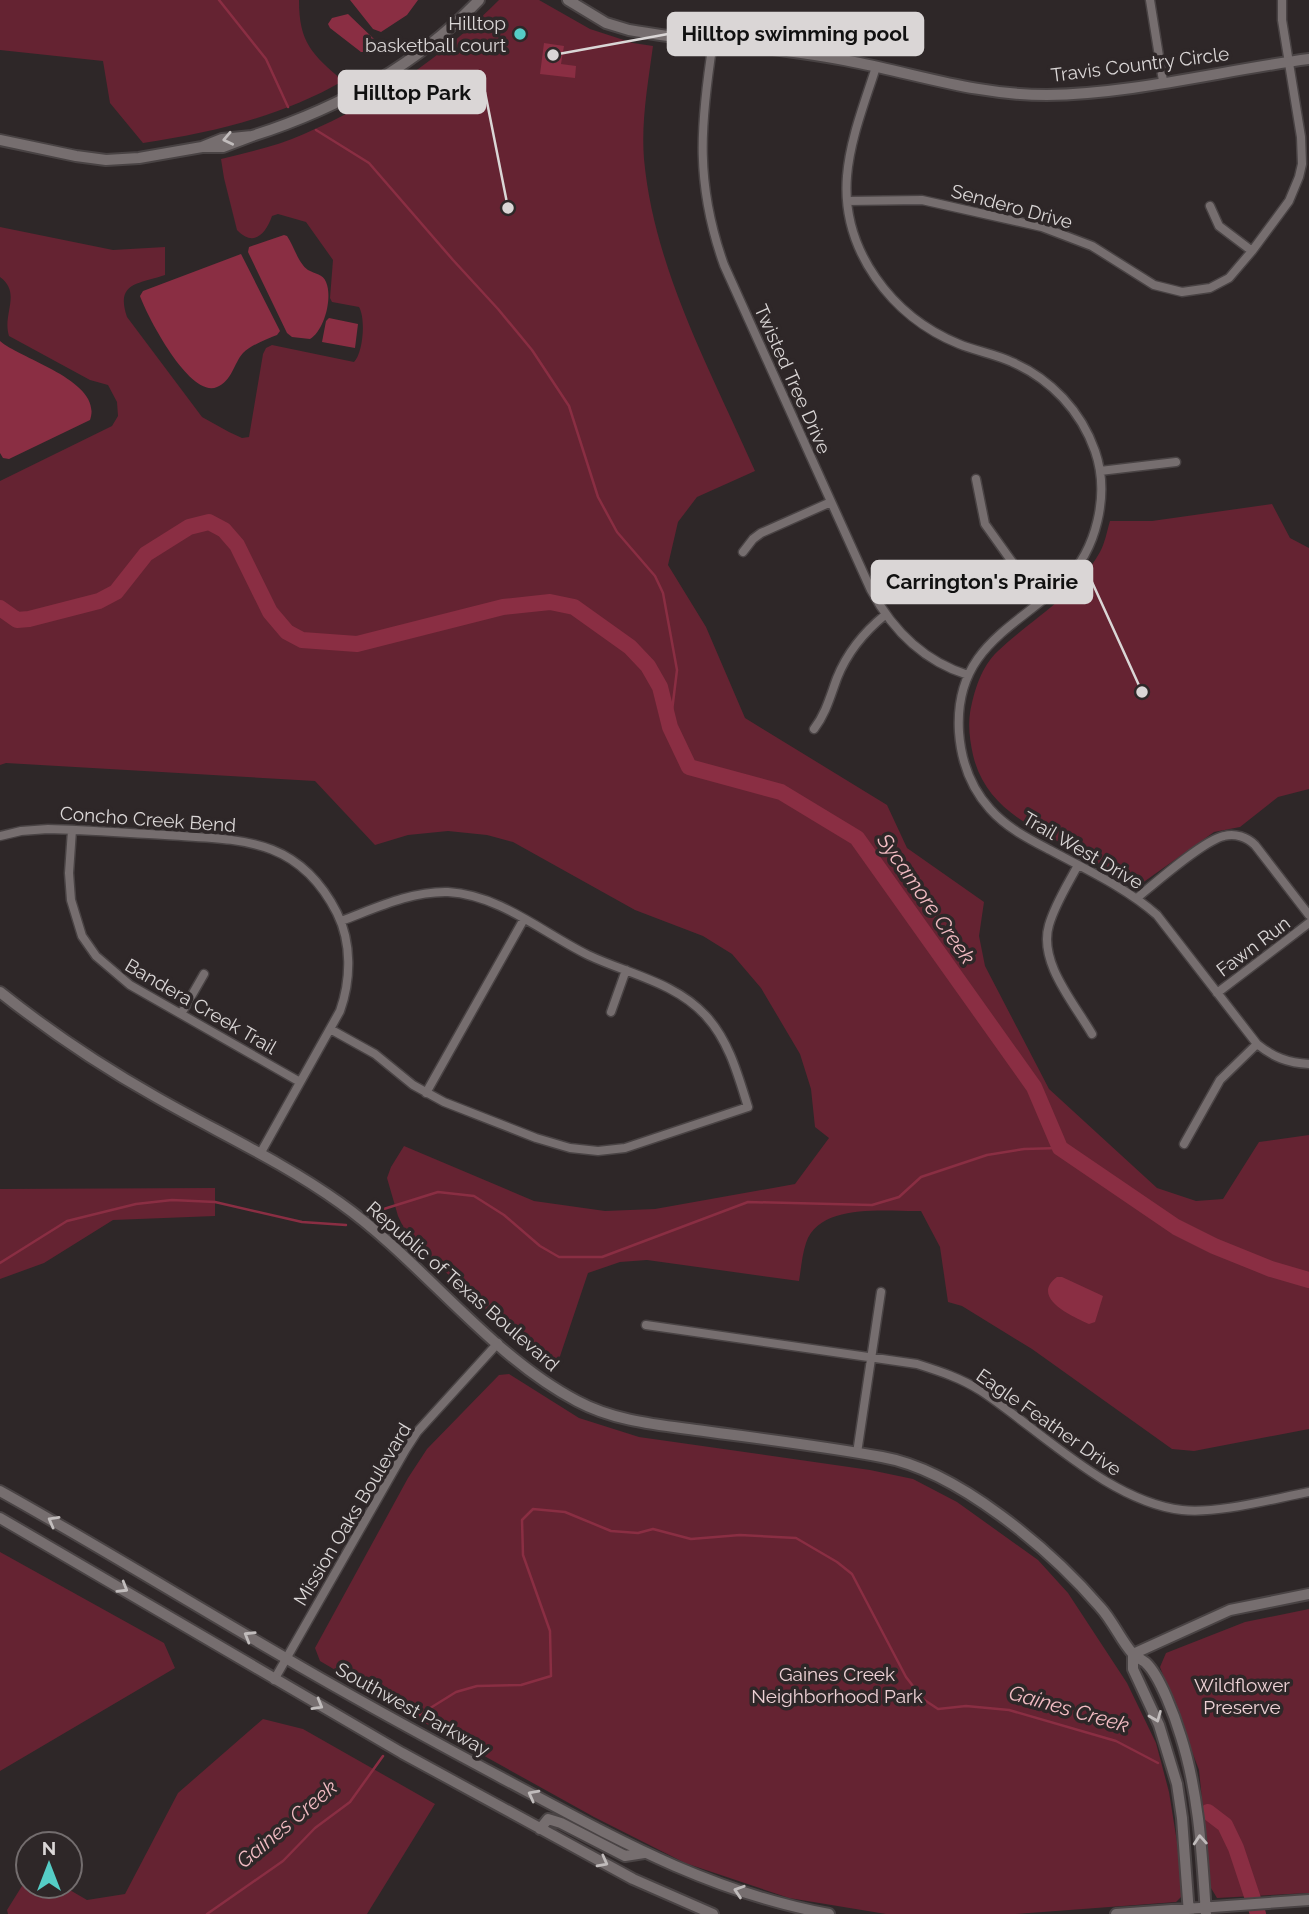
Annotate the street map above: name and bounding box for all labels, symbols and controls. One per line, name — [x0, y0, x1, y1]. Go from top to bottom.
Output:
place label: Hilltop basketball court — [365, 12, 507, 56]
callout: Hilltop swimming pool — [668, 13, 923, 55]
text: Hilltop swimming pool — [681, 21, 909, 46]
marker: Hilltop basketball court — [512, 26, 528, 42]
street label: Travis Country Circle — [1050, 42, 1230, 86]
callout: Hilltop Park — [339, 71, 485, 113]
text: Hilltop Park — [353, 80, 471, 105]
one-way arrow — [222, 131, 234, 146]
street label: Sendero Drive — [949, 179, 1075, 233]
street label: Twisted Tree Drive — [750, 301, 836, 457]
callout: Carrington's Prairie — [872, 561, 1092, 603]
text: Carrington's Prairie — [886, 569, 1078, 594]
street label: Concho Creek Bend — [59, 802, 237, 836]
street label: Trail West Drive — [1019, 807, 1147, 893]
water label: Sycamore Creek — [871, 828, 981, 969]
street label: Fawn Run — [1212, 911, 1294, 981]
street label: Bandera Creek Trail — [121, 954, 281, 1059]
street label: Republic of Texas Boulevard — [362, 1196, 564, 1376]
street label: Eagle Feather Drive — [972, 1364, 1126, 1480]
street label: Mission Oaks Boulevard — [289, 1419, 415, 1609]
one-way arrow — [47, 1516, 60, 1529]
one-way arrow — [115, 1580, 128, 1593]
one-way arrow — [243, 1631, 256, 1644]
street label: Southwest Parkway — [332, 1658, 494, 1760]
park label: Gaines Creek Neighborhood Park — [751, 1663, 923, 1707]
park label: Wildflower Preserve — [1194, 1674, 1290, 1718]
water label: Gaines Creek — [1006, 1679, 1132, 1738]
one-way arrow — [311, 1697, 324, 1710]
one-way arrow — [1147, 1711, 1161, 1723]
water label: Gaines Creek — [231, 1774, 342, 1873]
one-way arrow — [528, 1789, 540, 1803]
north arrow — [14, 1830, 84, 1900]
one-way arrow — [1193, 1834, 1208, 1845]
text: N — [42, 1837, 56, 1859]
one-way arrow — [596, 1854, 608, 1868]
one-way arrow — [733, 1885, 745, 1899]

